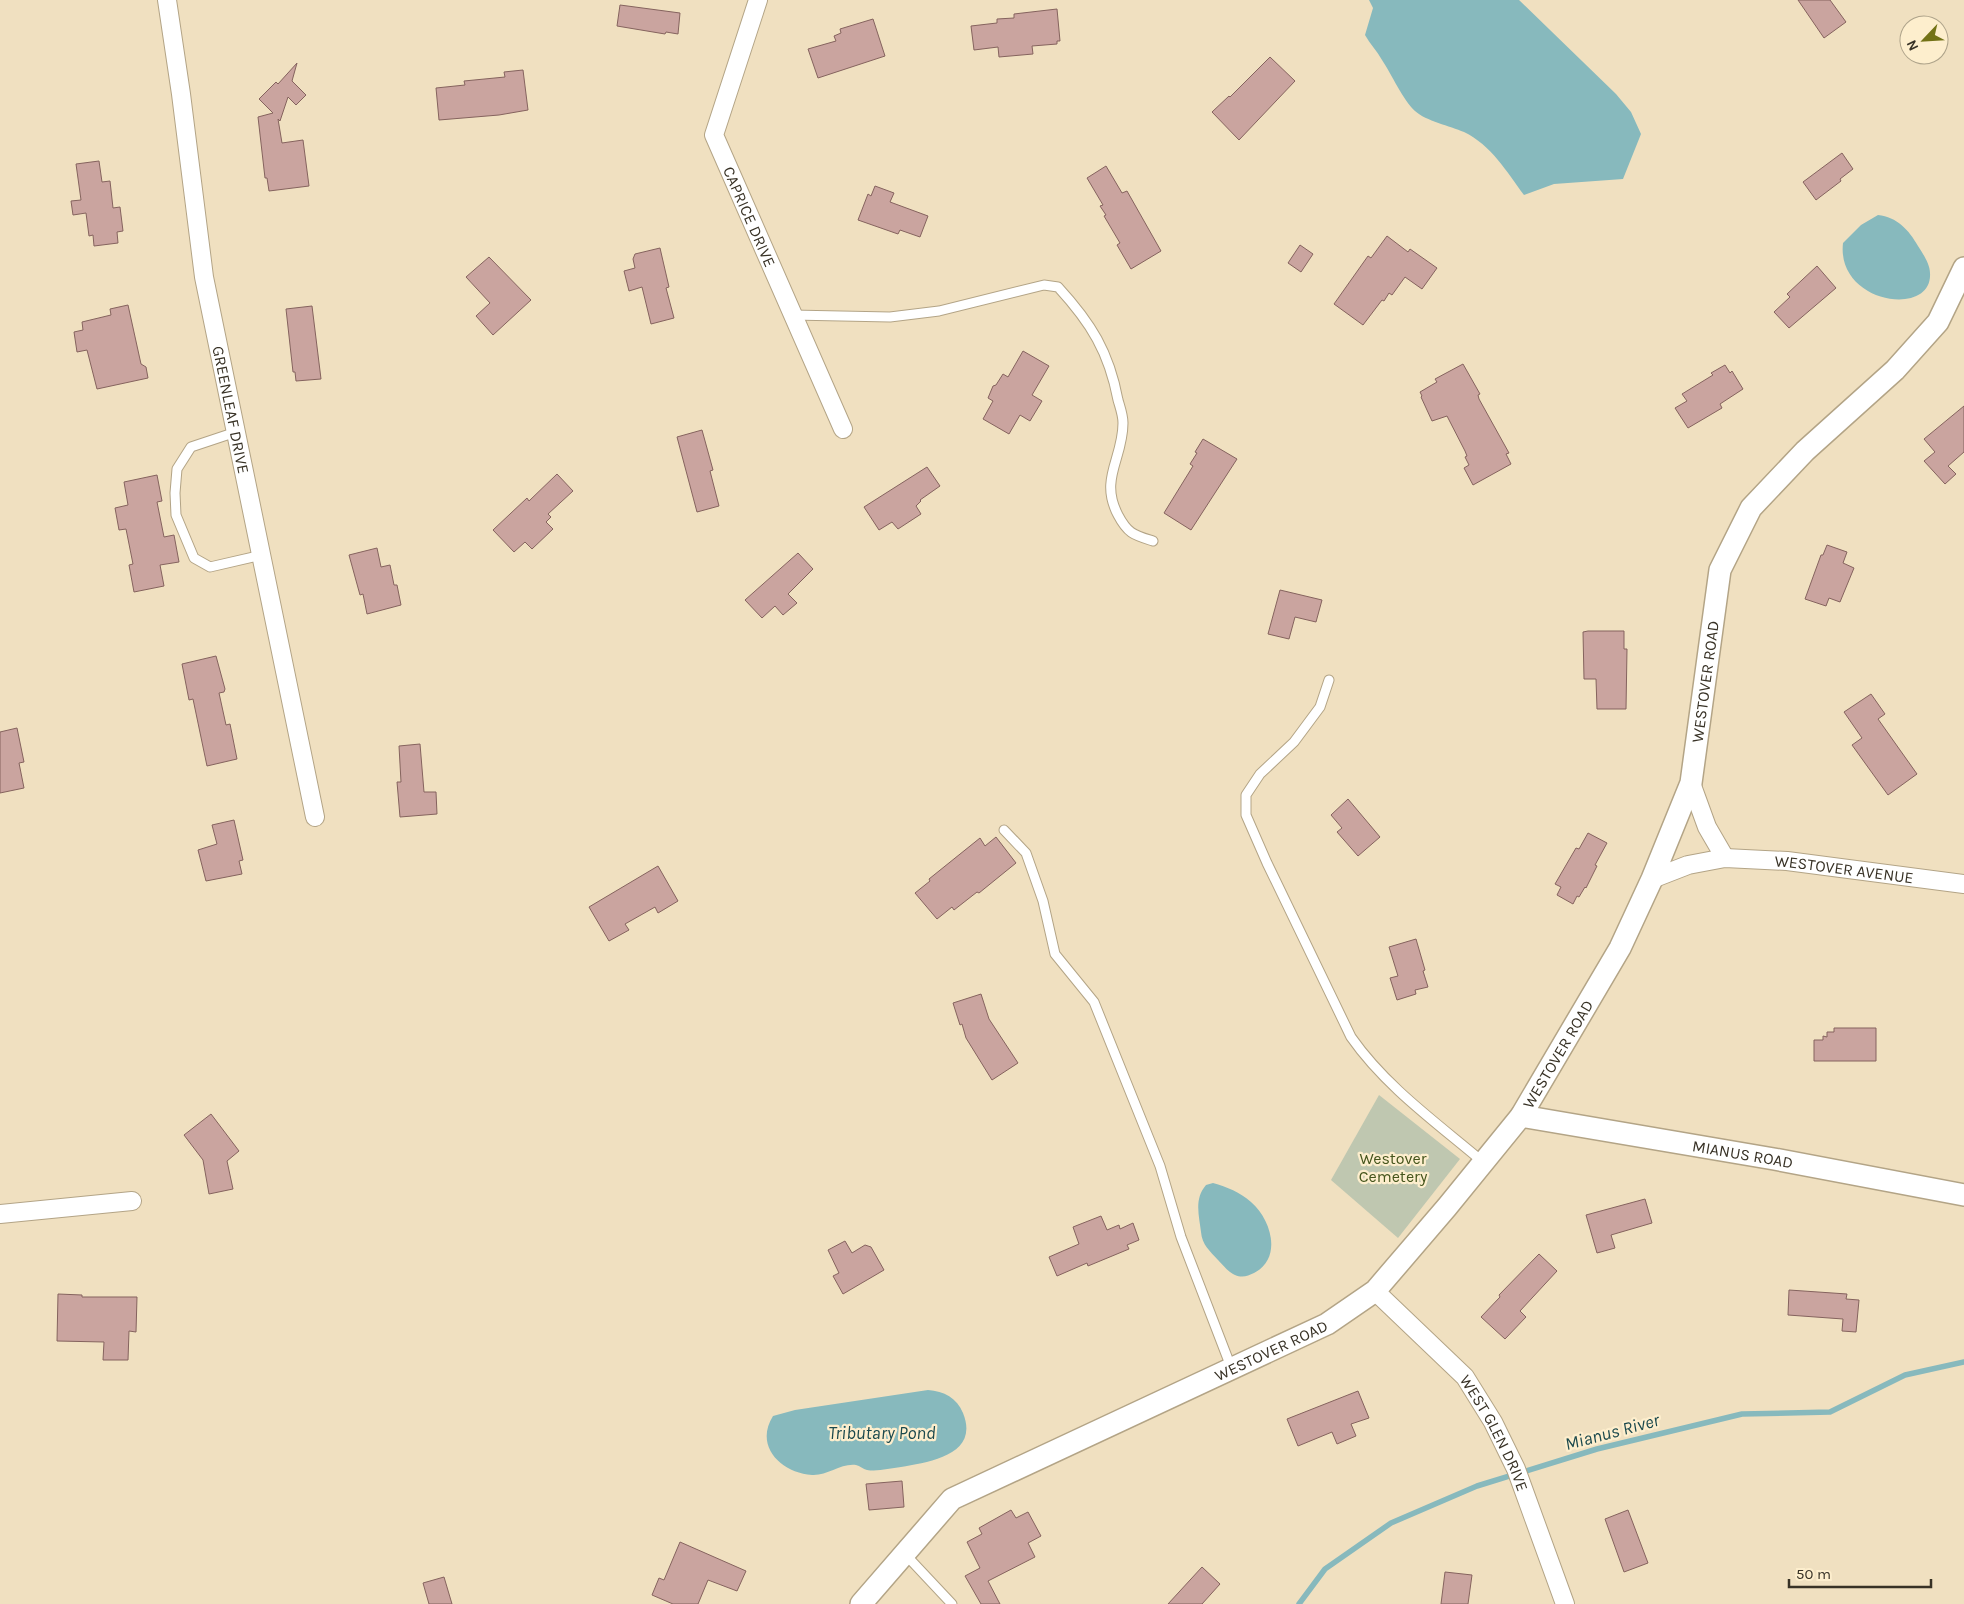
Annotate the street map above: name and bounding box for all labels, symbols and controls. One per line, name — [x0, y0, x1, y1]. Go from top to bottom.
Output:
north arrow — [1899, 15, 1949, 65]
text: N — [1903, 37, 1922, 53]
street label: CAPRICE DRIVE — [719, 163, 780, 270]
street label: GREENLEAF DRIVE — [209, 344, 254, 475]
street label: WESTOVER ROAD — [1687, 619, 1723, 744]
street label: WESTOVER AVENUE — [1774, 851, 1915, 887]
street label: WESTOVER ROAD — [1518, 996, 1597, 1112]
street label: MIANUS ROAD — [1691, 1136, 1795, 1172]
park label: Westover Cemetery — [1359, 1149, 1428, 1186]
street label: WESTOVER ROAD — [1211, 1316, 1331, 1385]
street label: WEST GLEN DRIVE — [1456, 1371, 1533, 1494]
water label: Mianus River — [1562, 1409, 1663, 1455]
water label: Tributary Pond — [828, 1422, 936, 1444]
scale bar — [1789, 1556, 1932, 1588]
text: 50 m — [1796, 1565, 1831, 1583]

